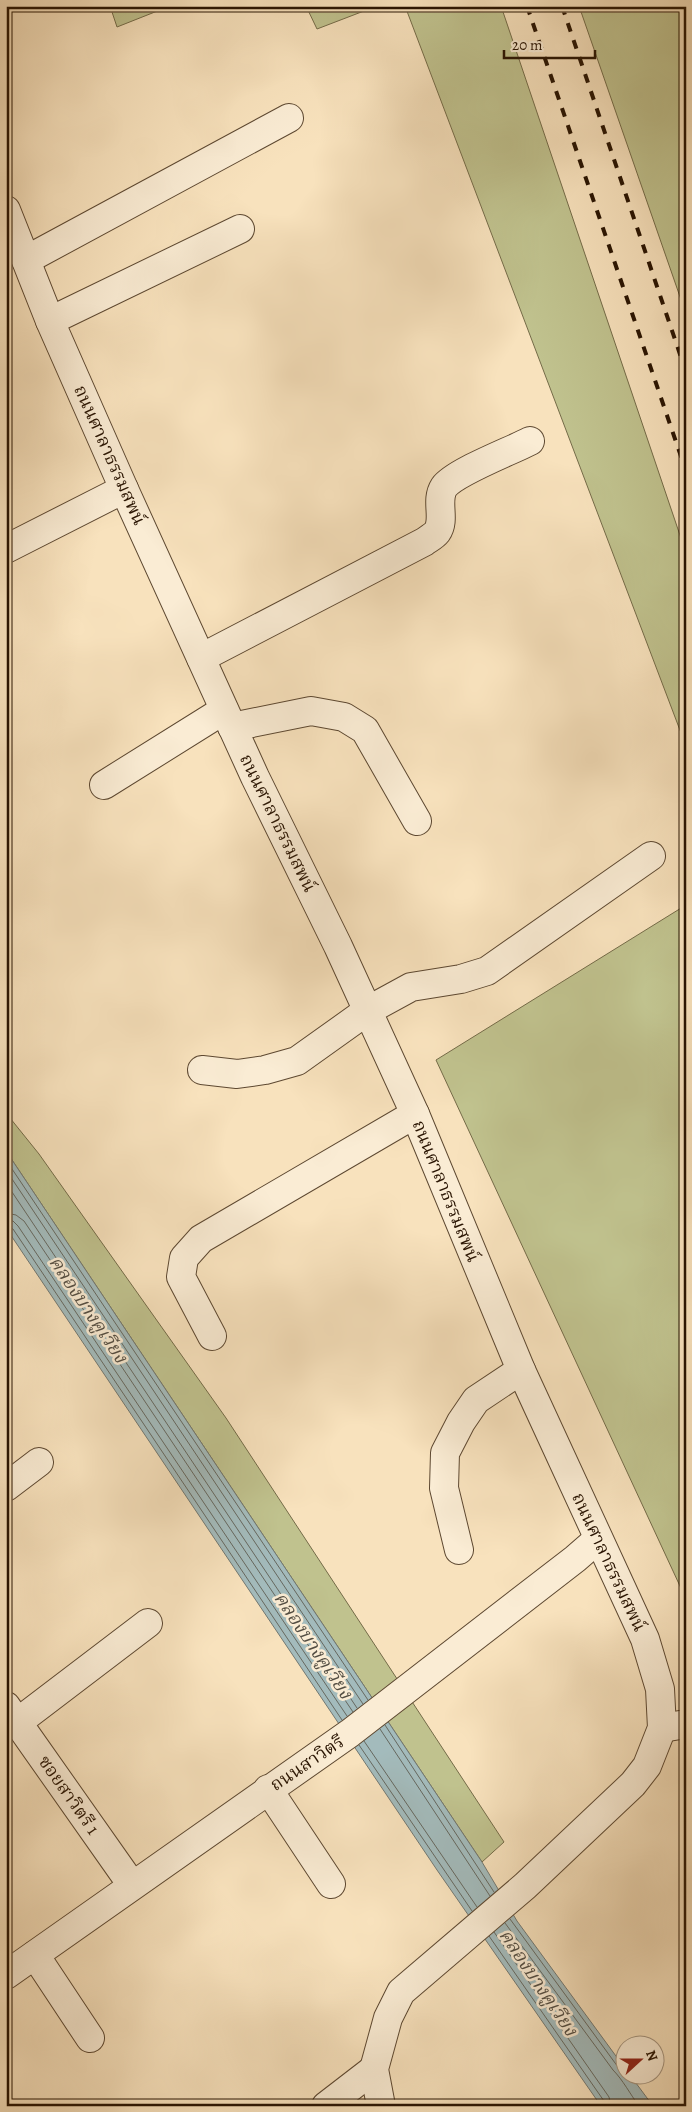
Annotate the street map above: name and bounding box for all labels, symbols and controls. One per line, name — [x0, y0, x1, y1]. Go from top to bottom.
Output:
scale bar — [504, 28, 596, 60]
text: 20 m — [512, 35, 543, 55]
street label: ถนนศาลาธรรมสพน์ — [68, 381, 152, 529]
street label: ถนนศาลาธรรมสพน์ — [234, 750, 322, 896]
street label: ถนนศาลาธรรมสพน์ — [407, 1117, 485, 1266]
water label: คลองบางคูเวียง — [43, 1251, 134, 1369]
street label: ถนนศาลาธรรมสพน์ — [566, 1489, 652, 1636]
water label: คลองบางคูเวียง — [268, 1587, 359, 1705]
street label: ถนนสาวิตรี — [265, 1729, 349, 1797]
street label: ซอยสาวิตรี 1 — [33, 1751, 105, 1839]
water label: คลองบางคูเวียง — [493, 1924, 584, 2042]
north arrow — [614, 2034, 664, 2084]
text: N — [641, 2047, 662, 2064]

